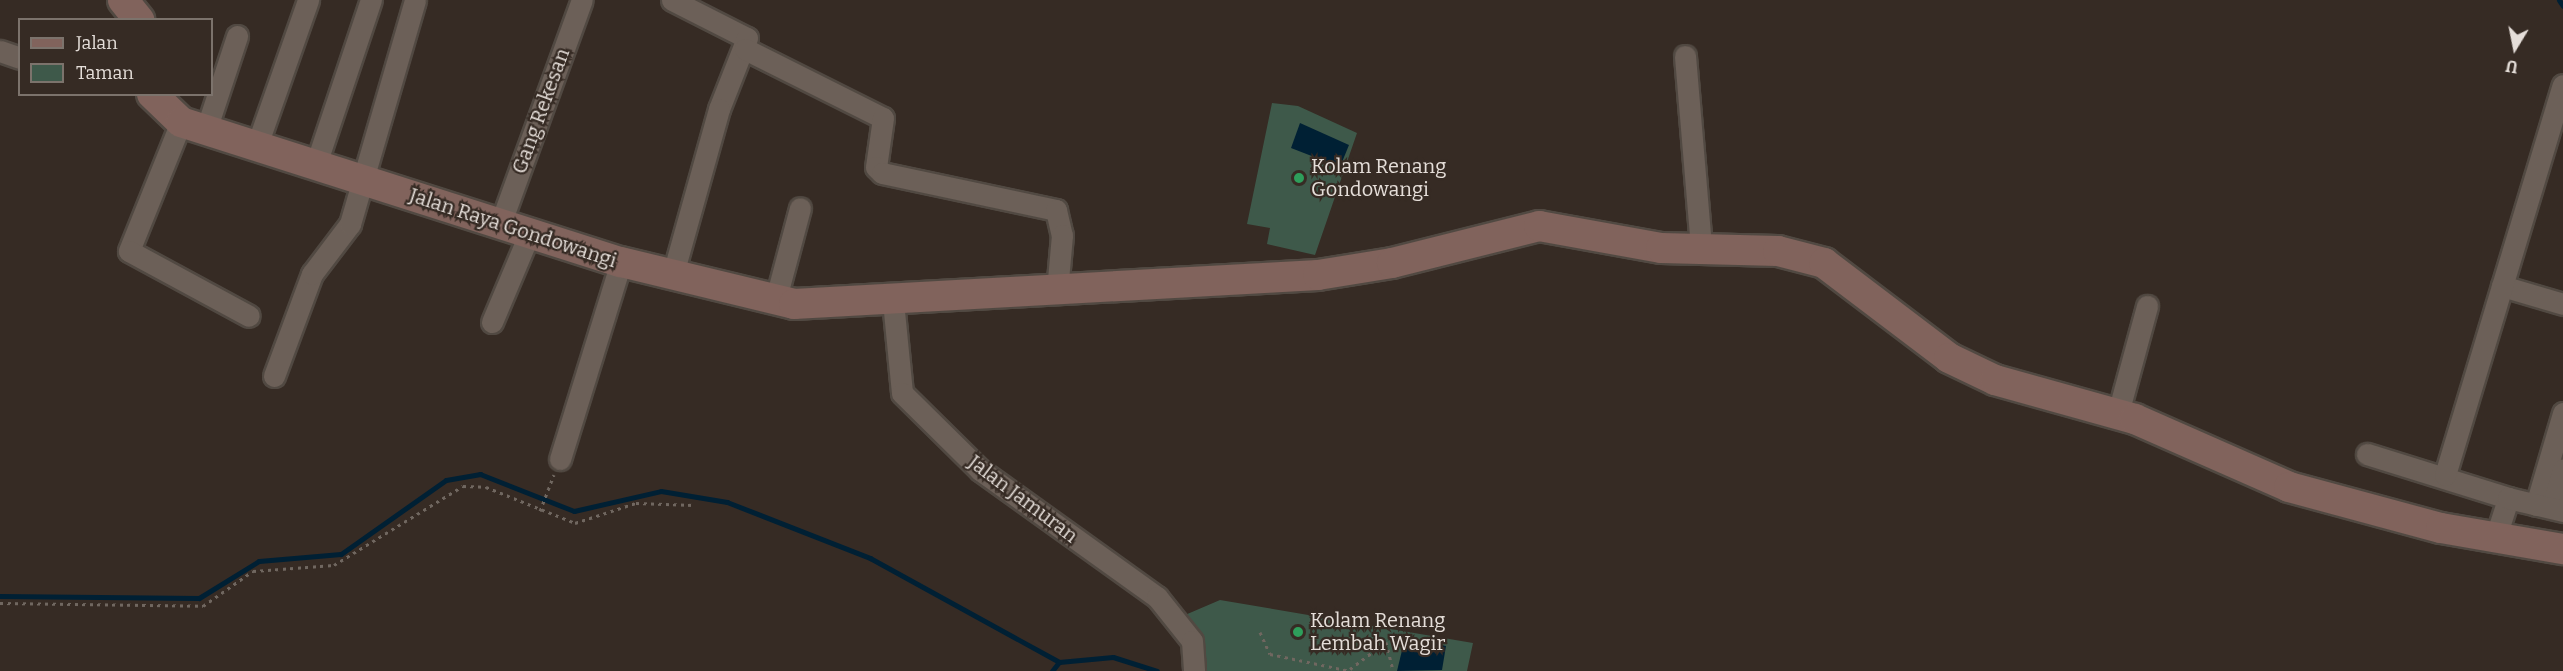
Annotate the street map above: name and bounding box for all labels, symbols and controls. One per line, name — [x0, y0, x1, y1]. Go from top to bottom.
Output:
legend — [18, 18, 213, 96]
north arrow — [2485, 18, 2545, 78]
text: Jalan — [76, 32, 118, 54]
street label: Gang Rekesan — [507, 45, 575, 177]
text: U — [2504, 56, 2519, 77]
text: Taman — [76, 62, 134, 84]
place label: Kolam Renang Gondowangi — [1311, 154, 1446, 201]
marker: Kolam Renang Gondowangi — [1292, 171, 1306, 185]
street label: Jalan Raya Gondowangi — [406, 183, 620, 273]
street label: Jalan Jamuran — [964, 450, 1082, 548]
place label: Kolam Renang Lembah Wagir — [1310, 608, 1445, 655]
marker: Kolam Renang Lembah Wagir — [1291, 625, 1305, 639]

